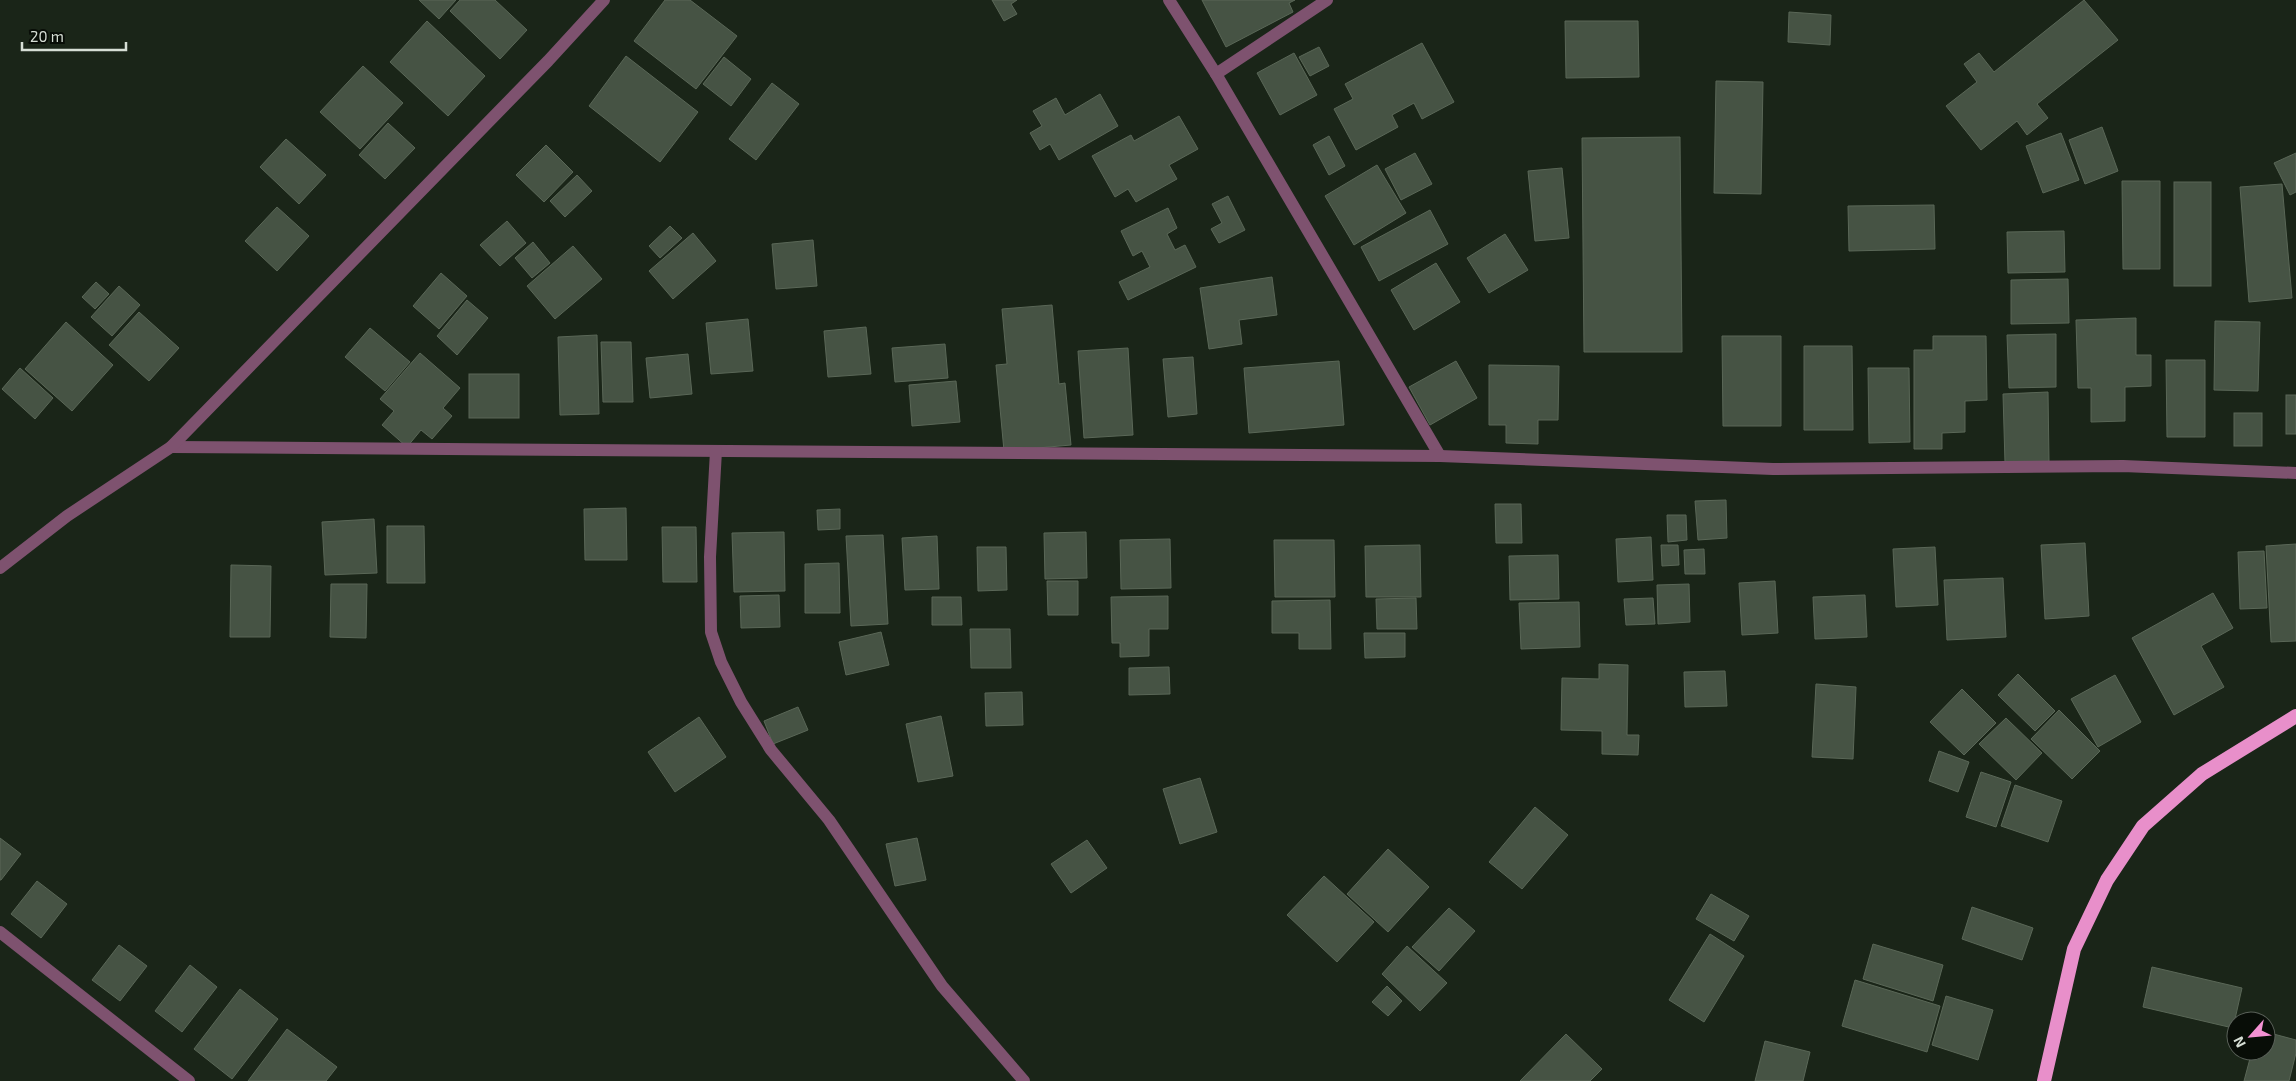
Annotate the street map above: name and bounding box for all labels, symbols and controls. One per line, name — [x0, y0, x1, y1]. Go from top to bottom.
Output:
scale bar — [22, 20, 126, 52]
text: 20 m — [30, 27, 64, 45]
north arrow — [2226, 1011, 2276, 1061]
text: N — [2229, 1034, 2249, 1050]

